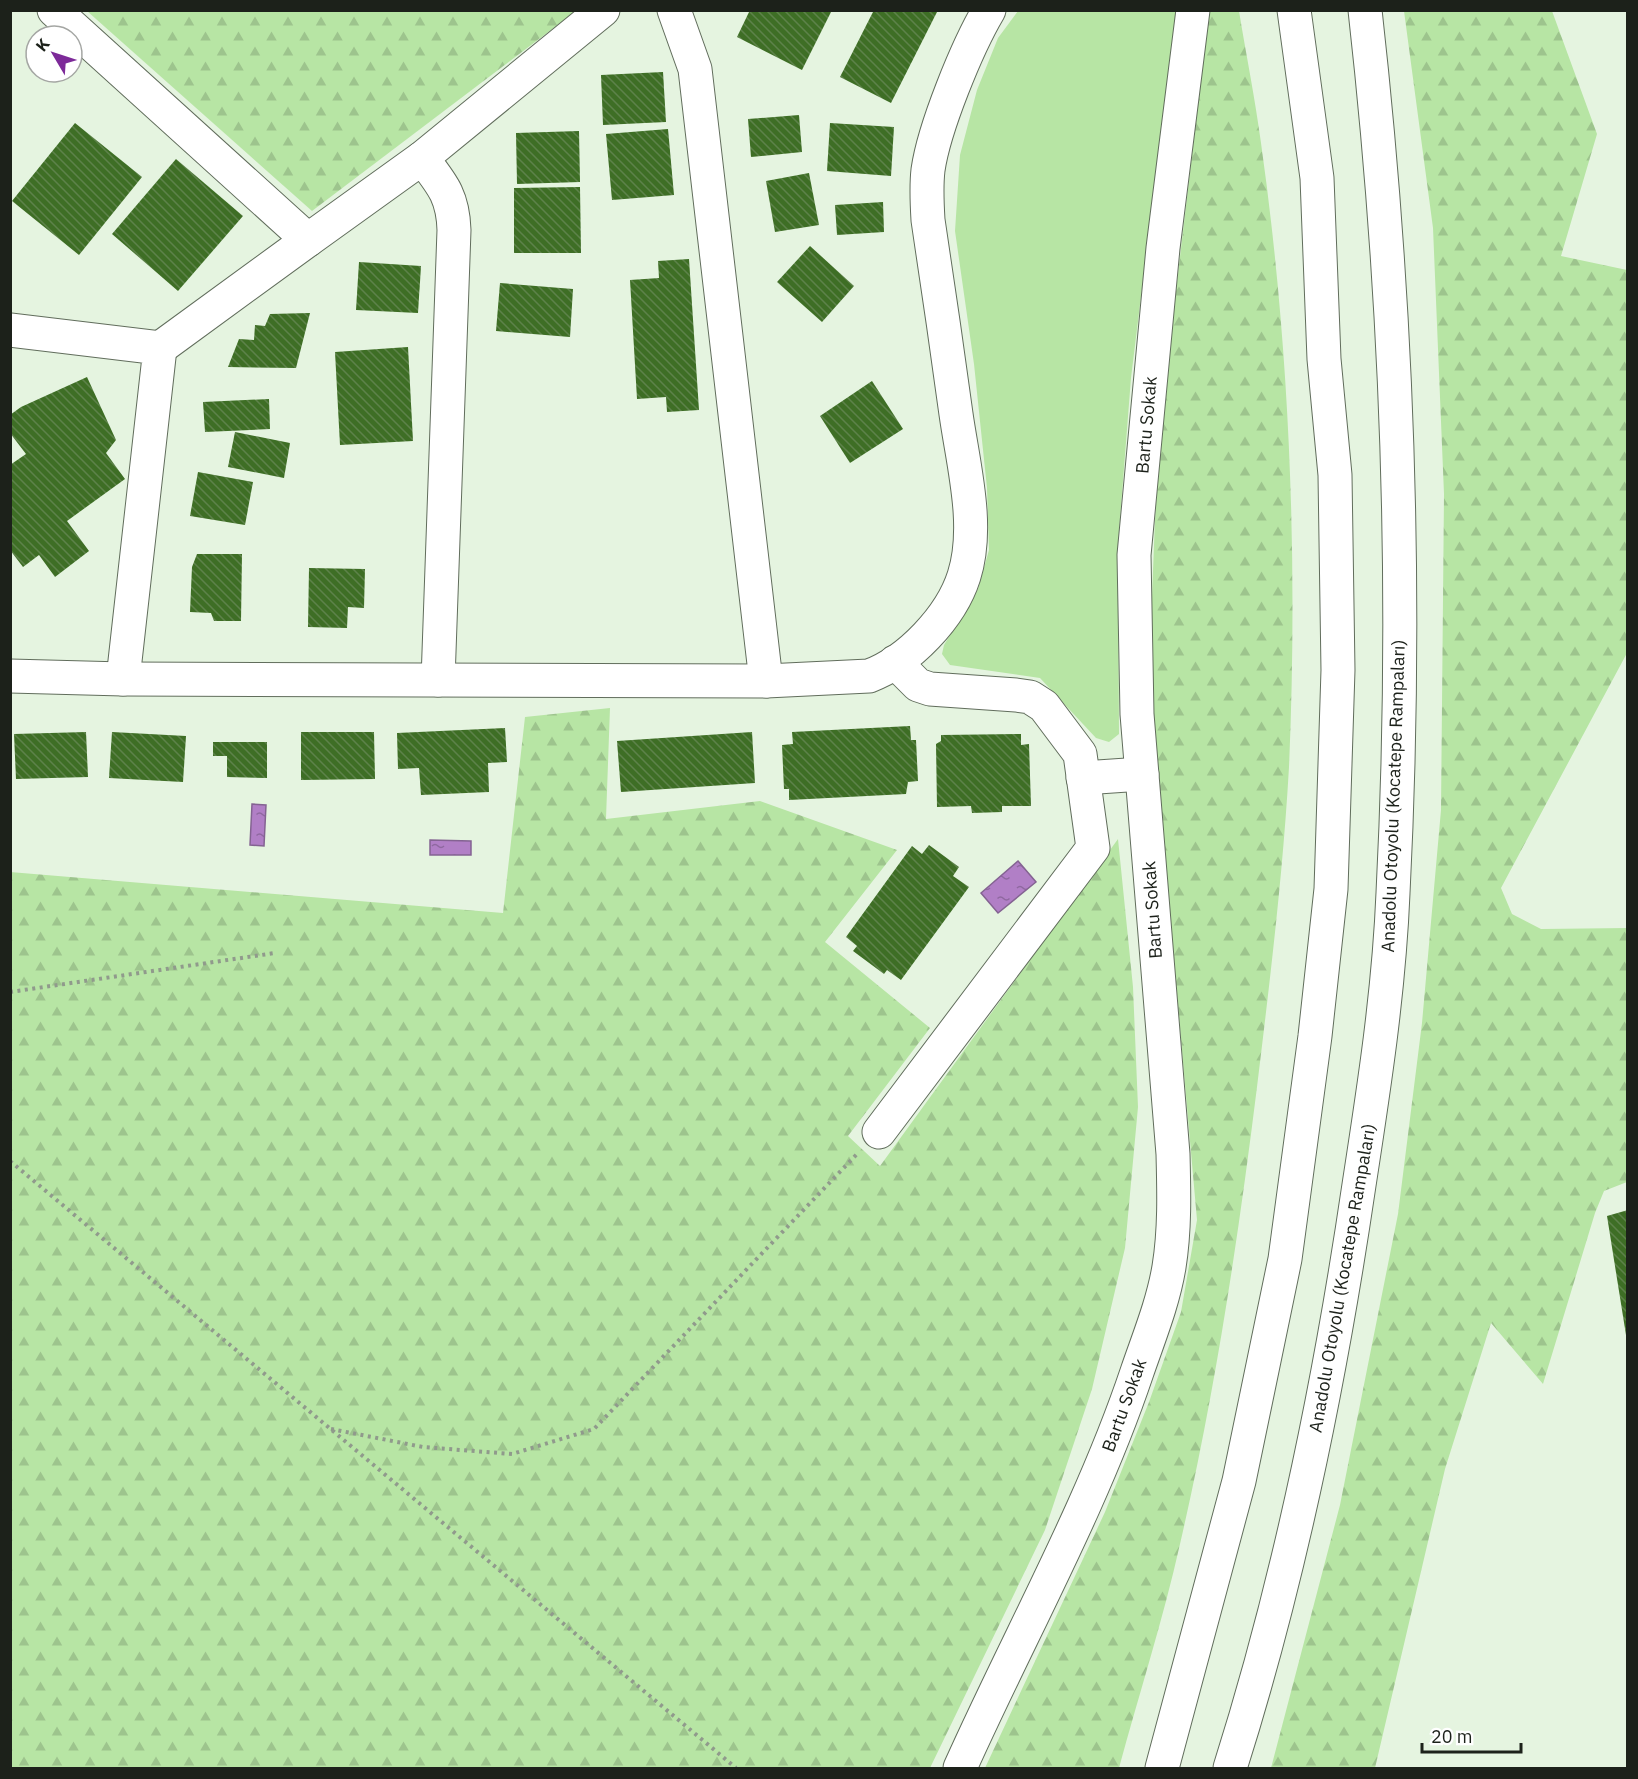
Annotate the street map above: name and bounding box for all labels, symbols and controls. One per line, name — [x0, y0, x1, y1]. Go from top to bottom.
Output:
north arrow — [24, 24, 84, 84]
text: K — [31, 34, 54, 55]
street label: Bartu Sokak — [1130, 375, 1162, 475]
street label: Anadolu Otoyolu (Kocatepe Rampaları) — [1376, 639, 1410, 953]
street label: Bartu Sokak — [1137, 860, 1167, 960]
street label: Anadolu Otoyolu (Kocatepe Rampaları) — [1303, 1122, 1381, 1434]
street label: Bartu Sokak — [1096, 1355, 1152, 1455]
scale bar — [1422, 1716, 1521, 1754]
text: 20 m — [1431, 1725, 1473, 1748]

